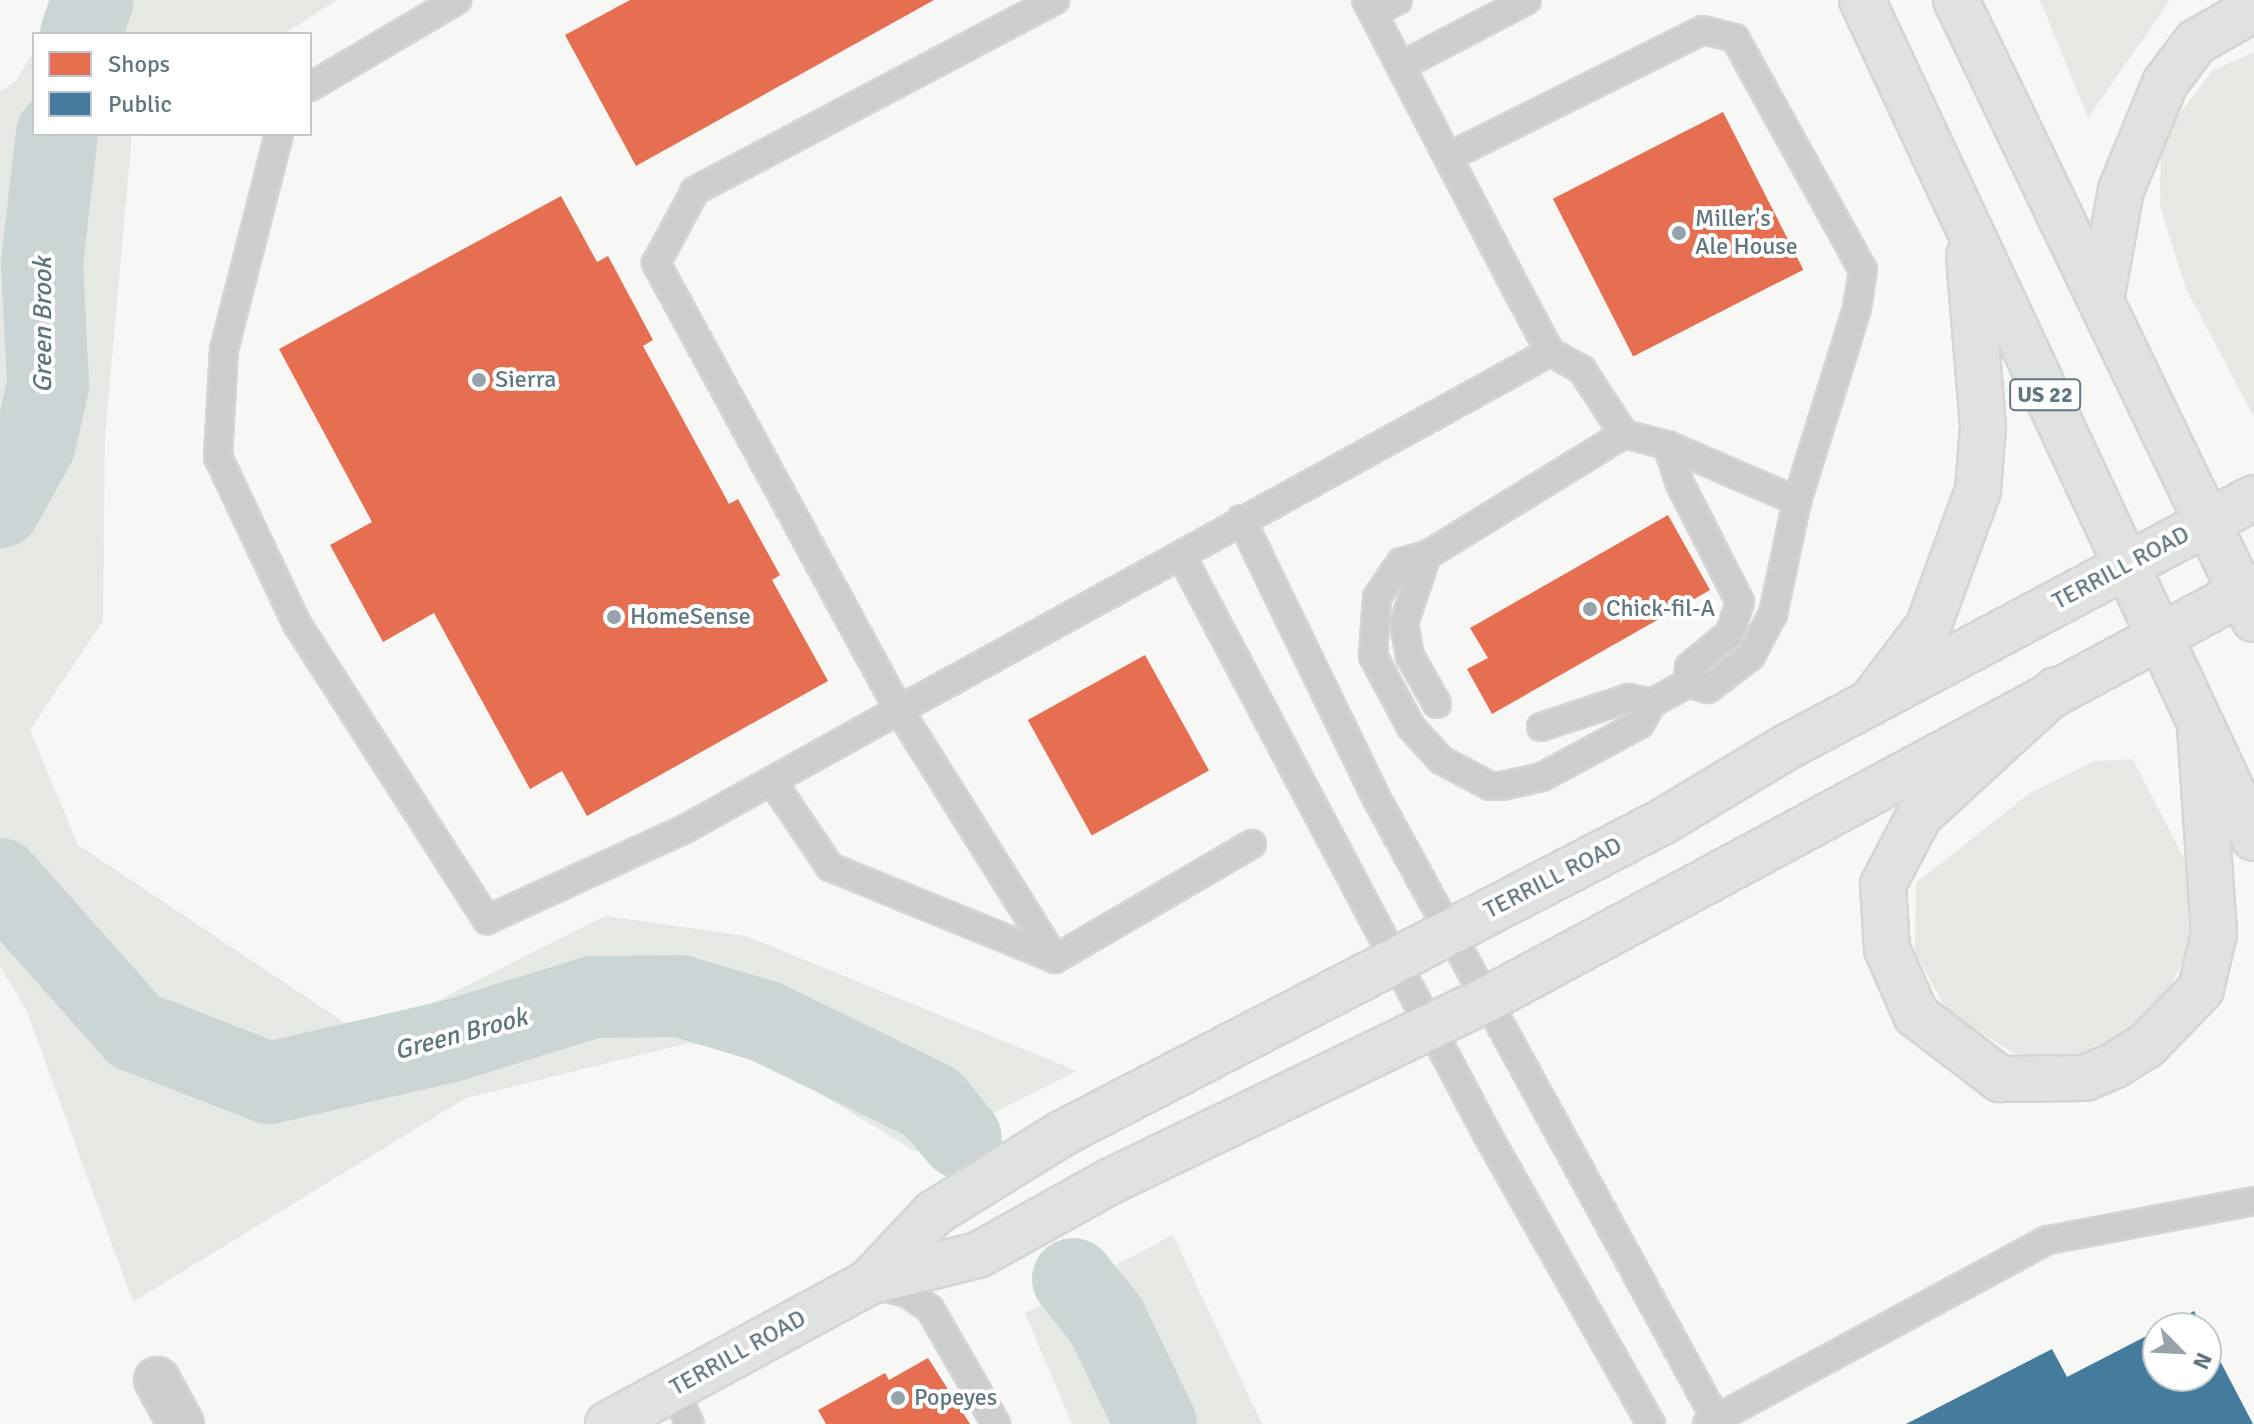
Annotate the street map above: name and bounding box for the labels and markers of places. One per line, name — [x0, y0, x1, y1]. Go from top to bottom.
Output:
place label: Miller's Ale House — [1695, 205, 1798, 261]
marker: Miller's Ale House — [1670, 224, 1688, 242]
place label: Sierra — [495, 366, 557, 394]
marker: Sierra — [470, 371, 488, 389]
place label: Chick-fil-A — [1606, 595, 1715, 623]
marker: Chick-fil-A — [1581, 600, 1599, 618]
place label: HomeSense — [630, 603, 751, 631]
marker: HomeSense — [605, 608, 623, 626]
place label: Popeyes — [914, 1384, 997, 1412]
marker: Popeyes — [889, 1389, 907, 1407]

